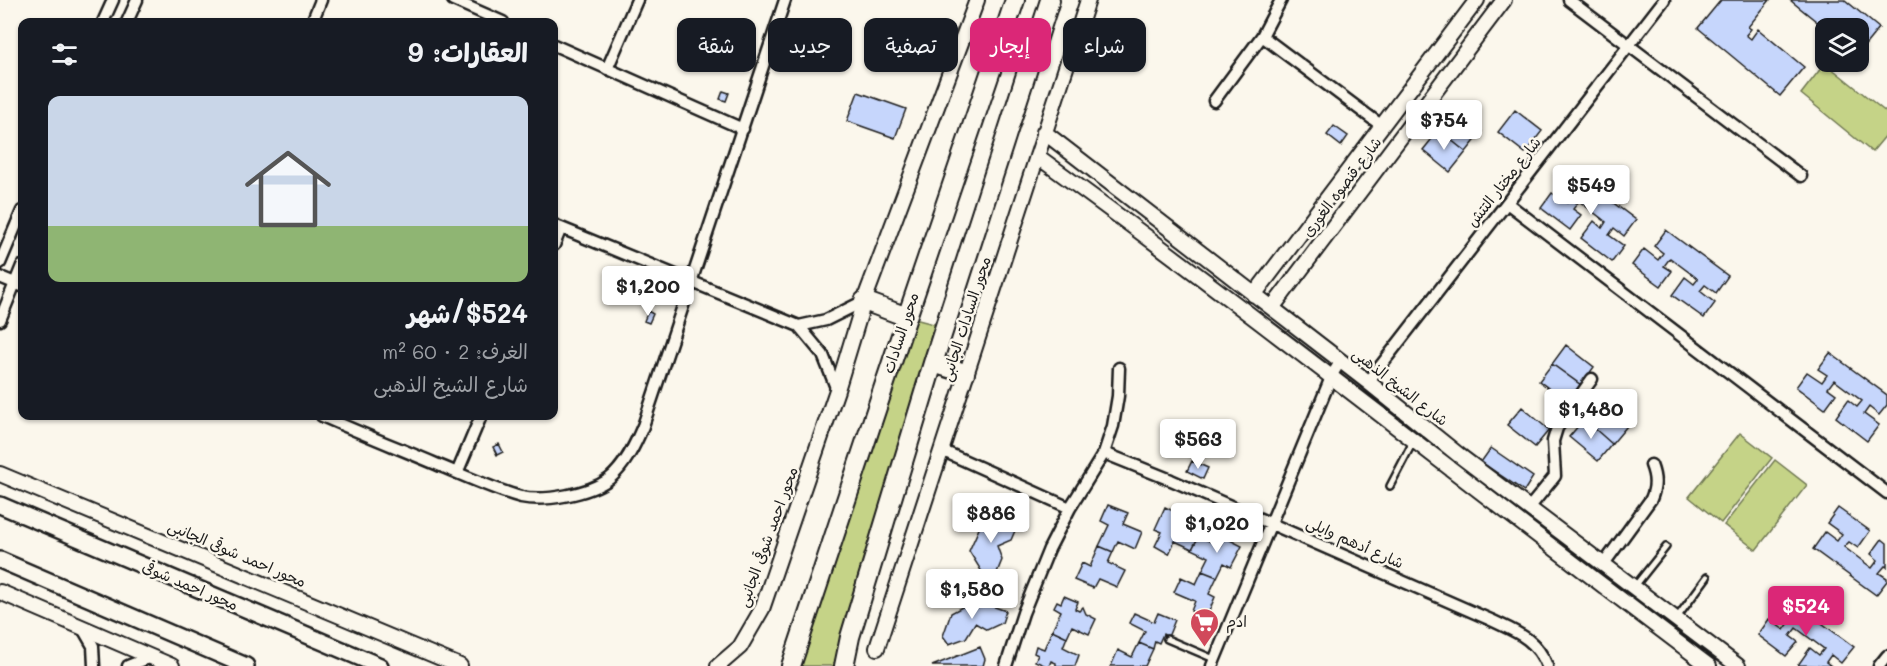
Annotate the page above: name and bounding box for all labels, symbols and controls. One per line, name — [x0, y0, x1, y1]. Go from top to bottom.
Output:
chip: شقة — [677, 18, 756, 72]
chip: جديد — [768, 18, 852, 72]
chip: تصفية — [864, 18, 958, 72]
chip: إيجار — [970, 18, 1051, 72]
chip: شراء — [1063, 18, 1146, 72]
map controls — [1815, 18, 1869, 72]
button: layers — [1815, 18, 1869, 72]
text: العقارات: 9 — [408, 35, 528, 69]
icon: filters — [48, 38, 81, 71]
pin: $754 — [1408, 100, 1480, 151]
text: $754 — [1420, 106, 1468, 132]
street label: شارع قنصوه الغورى — [1297, 132, 1386, 241]
street label: شارع مختار التتش — [1462, 132, 1545, 231]
icon: home — [234, 135, 342, 243]
pin: $549 — [1555, 165, 1627, 216]
text: $549 — [1567, 171, 1615, 197]
street label: محور السادات الجانبى — [935, 254, 996, 384]
pin: $1,200 — [599, 266, 697, 317]
text: $1,200 — [616, 272, 680, 298]
street label: محور السادات — [878, 290, 923, 376]
text: $524/شهر — [407, 296, 528, 330]
text: الغرف: 2 · 60 m² — [382, 338, 528, 364]
street label: شارع الشيخ الذهبى — [1348, 343, 1453, 431]
text: شارع الشيخ الذهبى — [373, 371, 528, 397]
pin: $1,480 — [1542, 389, 1640, 440]
text: $1,480 — [1558, 395, 1624, 421]
pin: $563 — [1162, 419, 1234, 470]
text: $563 — [1174, 425, 1222, 451]
street label: محور احمد شوقى الجانبى — [732, 464, 803, 610]
pin: $886 — [955, 493, 1027, 544]
text: $886 — [966, 499, 1016, 525]
pin: $1,020 — [1168, 503, 1266, 554]
text: $1,020 — [1185, 509, 1249, 535]
street label: شارع أدهم وايلى — [1303, 512, 1407, 575]
street label: محور احمد شوقى الجانبى — [165, 517, 309, 591]
street label: محور احمد شوقى — [139, 558, 241, 614]
pin: $1,580 — [923, 569, 1021, 620]
text: $1,580 — [940, 575, 1004, 601]
pin: $524 — [1770, 586, 1842, 637]
text: $524 — [1782, 592, 1830, 618]
supermarket icon: ادم — [1189, 606, 1221, 648]
place label: ادم — [1226, 611, 1247, 634]

